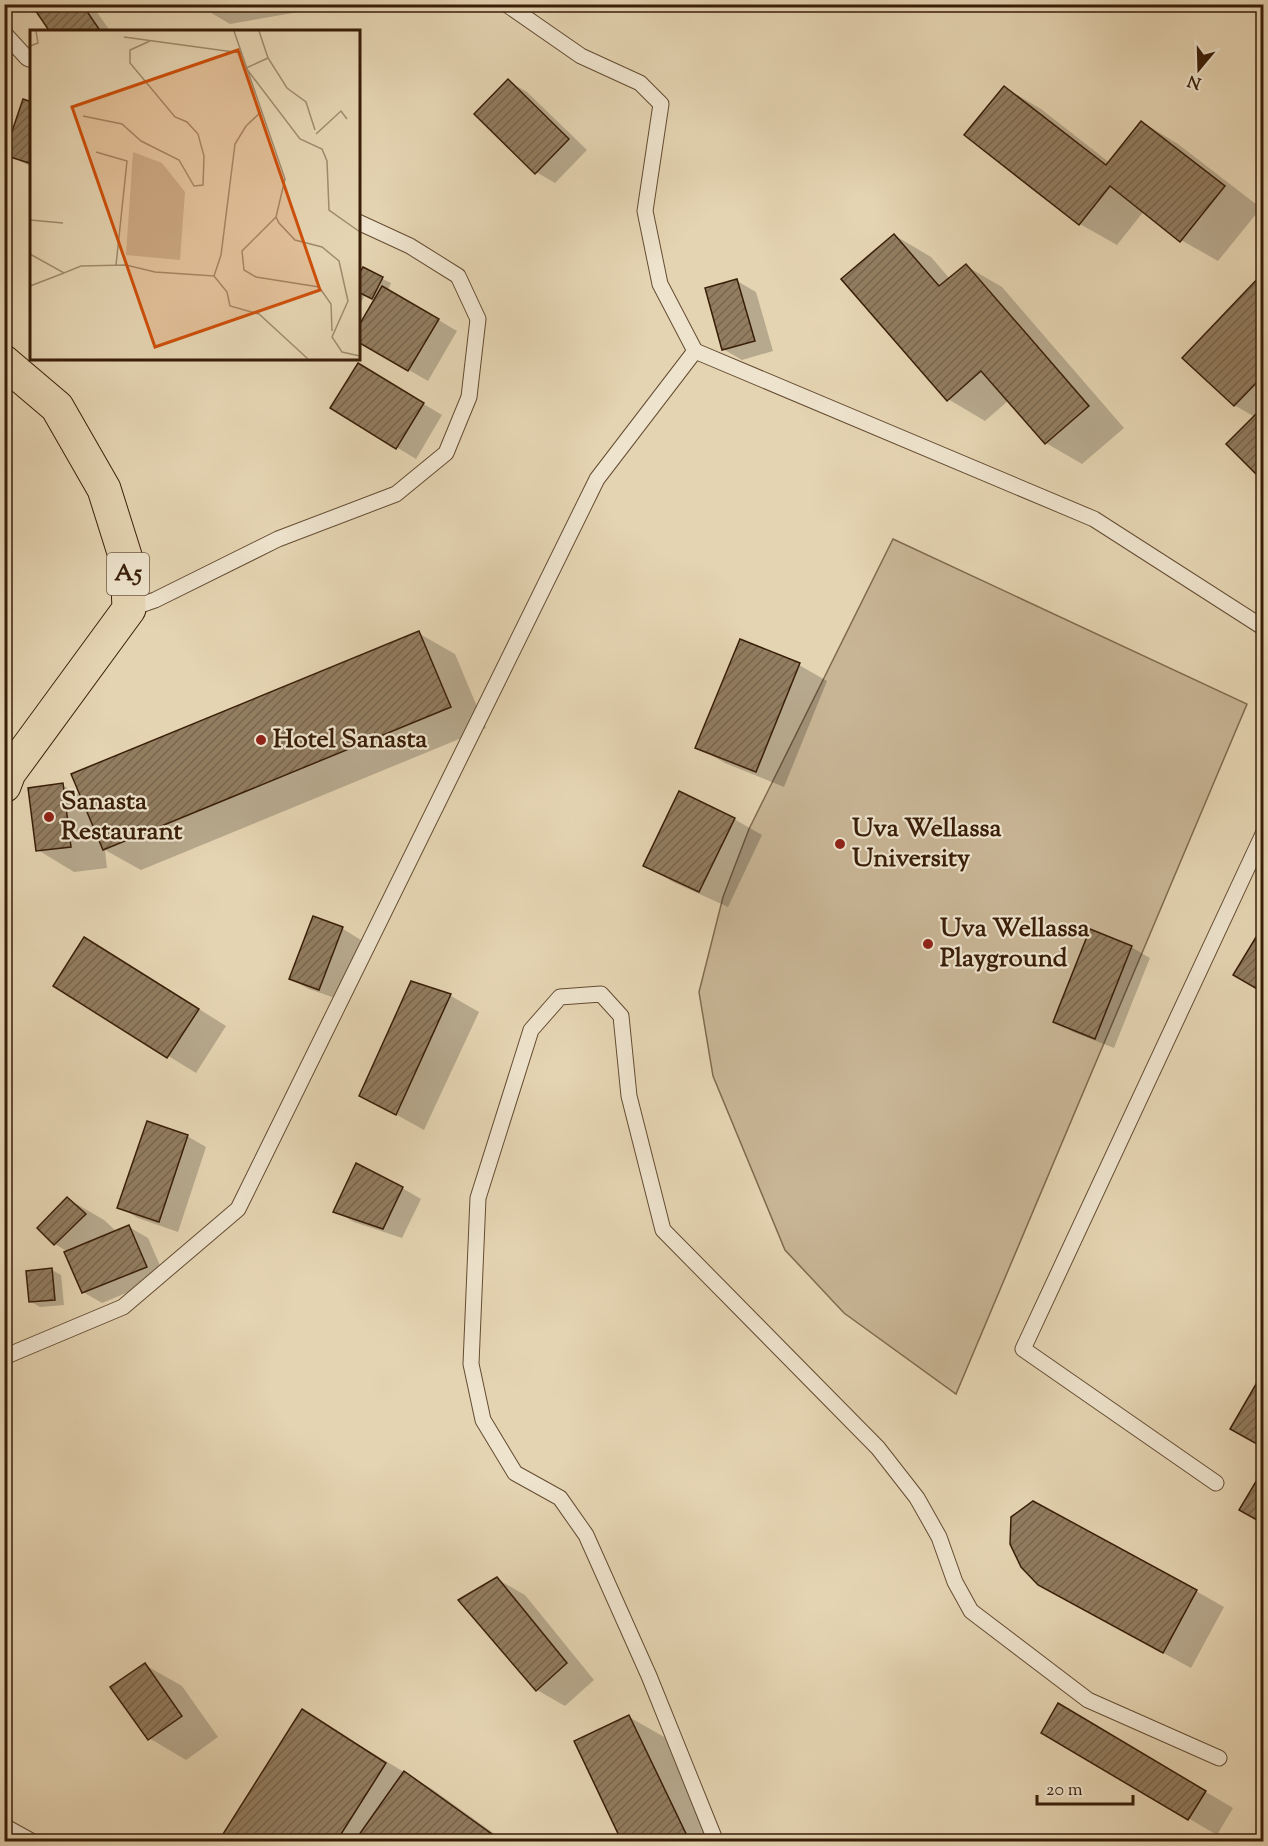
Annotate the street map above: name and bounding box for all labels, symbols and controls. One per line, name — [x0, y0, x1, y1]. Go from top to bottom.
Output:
inset map — [30, 30, 360, 360]
north arrow — [1169, 39, 1229, 99]
text: N — [1185, 68, 1205, 94]
road number: A5 — [107, 553, 149, 595]
place label: Hotel Sanasta — [273, 722, 427, 759]
marker: Hotel Sanasta — [254, 733, 268, 747]
place label: Sanasta Restaurant — [61, 784, 183, 851]
marker: Sanasta Restaurant — [42, 810, 56, 824]
place label: Uva Wellassa University — [852, 811, 1002, 878]
marker: Uva Wellassa University — [833, 837, 847, 851]
place label: Uva Wellassa Playground — [940, 911, 1090, 978]
marker: Uva Wellassa Playground — [921, 937, 935, 951]
scale bar — [1037, 1768, 1133, 1806]
text: 20 m — [1046, 1778, 1083, 1804]

